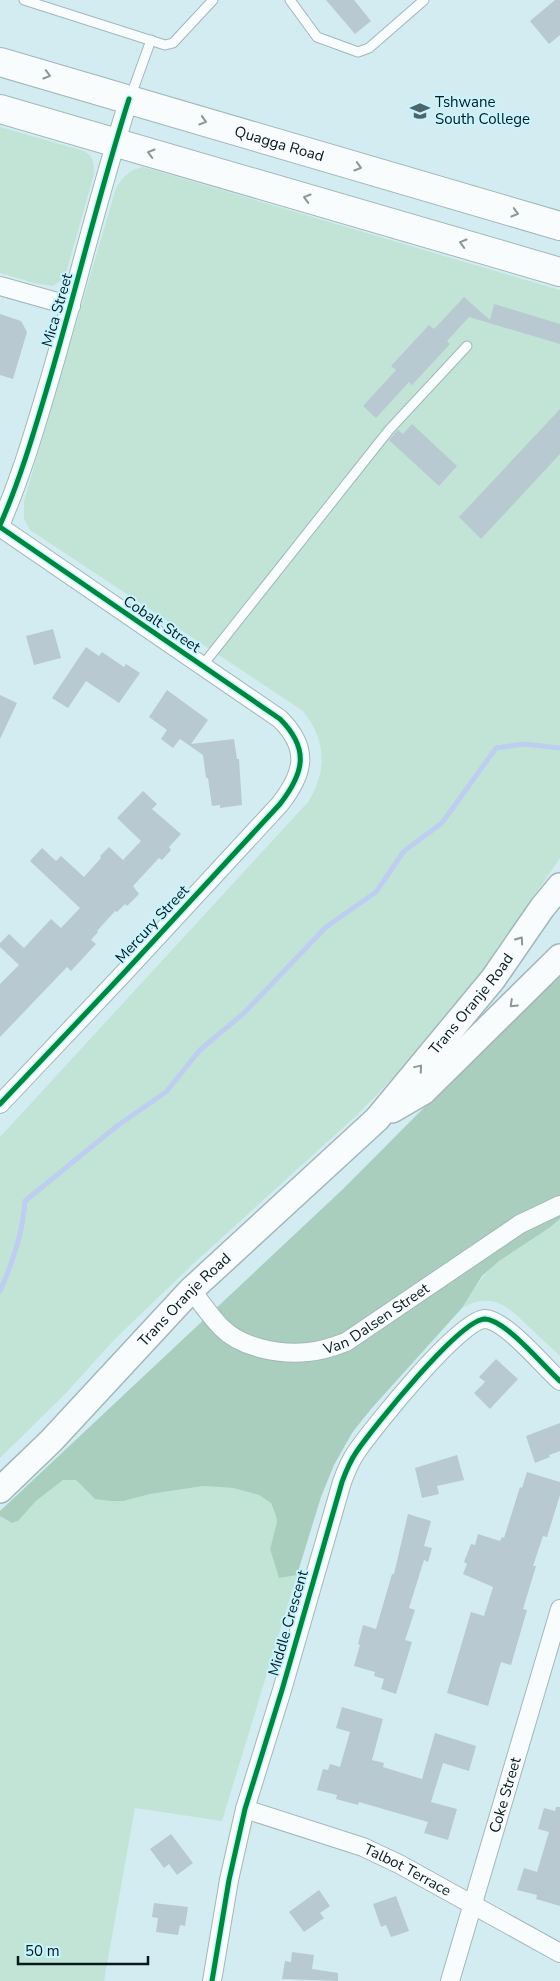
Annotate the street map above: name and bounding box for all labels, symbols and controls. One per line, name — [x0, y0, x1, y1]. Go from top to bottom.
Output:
one-way arrow — [42, 70, 50, 80]
place label: Tshwane South College — [435, 92, 530, 129]
school or university icon: Tshwane South College — [409, 100, 431, 122]
one-way arrow — [198, 115, 206, 125]
street label: Quagga Road — [232, 121, 326, 166]
one-way arrow — [147, 149, 155, 159]
one-way arrow — [354, 162, 362, 172]
one-way arrow — [303, 194, 311, 204]
one-way arrow — [510, 207, 518, 217]
one-way arrow — [459, 239, 467, 249]
street label: Mica Street — [37, 270, 77, 349]
street label: Cobalt Street — [120, 591, 205, 658]
street label: Mercury Street — [111, 880, 194, 967]
one-way arrow — [514, 937, 523, 946]
street label: Trans Oranje Road — [425, 949, 518, 1059]
one-way arrow — [509, 998, 518, 1007]
one-way arrow — [414, 1065, 422, 1074]
street label: Trans Oranje Road — [133, 1248, 235, 1351]
street label: Van Dalsen Street — [320, 1278, 434, 1359]
street label: Middle Crescent — [263, 1567, 313, 1678]
street label: Coke Street — [484, 1754, 526, 1835]
street label: Talbot Terrace — [361, 1839, 455, 1901]
scale bar — [18, 1934, 148, 1966]
text: 50 m — [25, 1941, 60, 1961]

